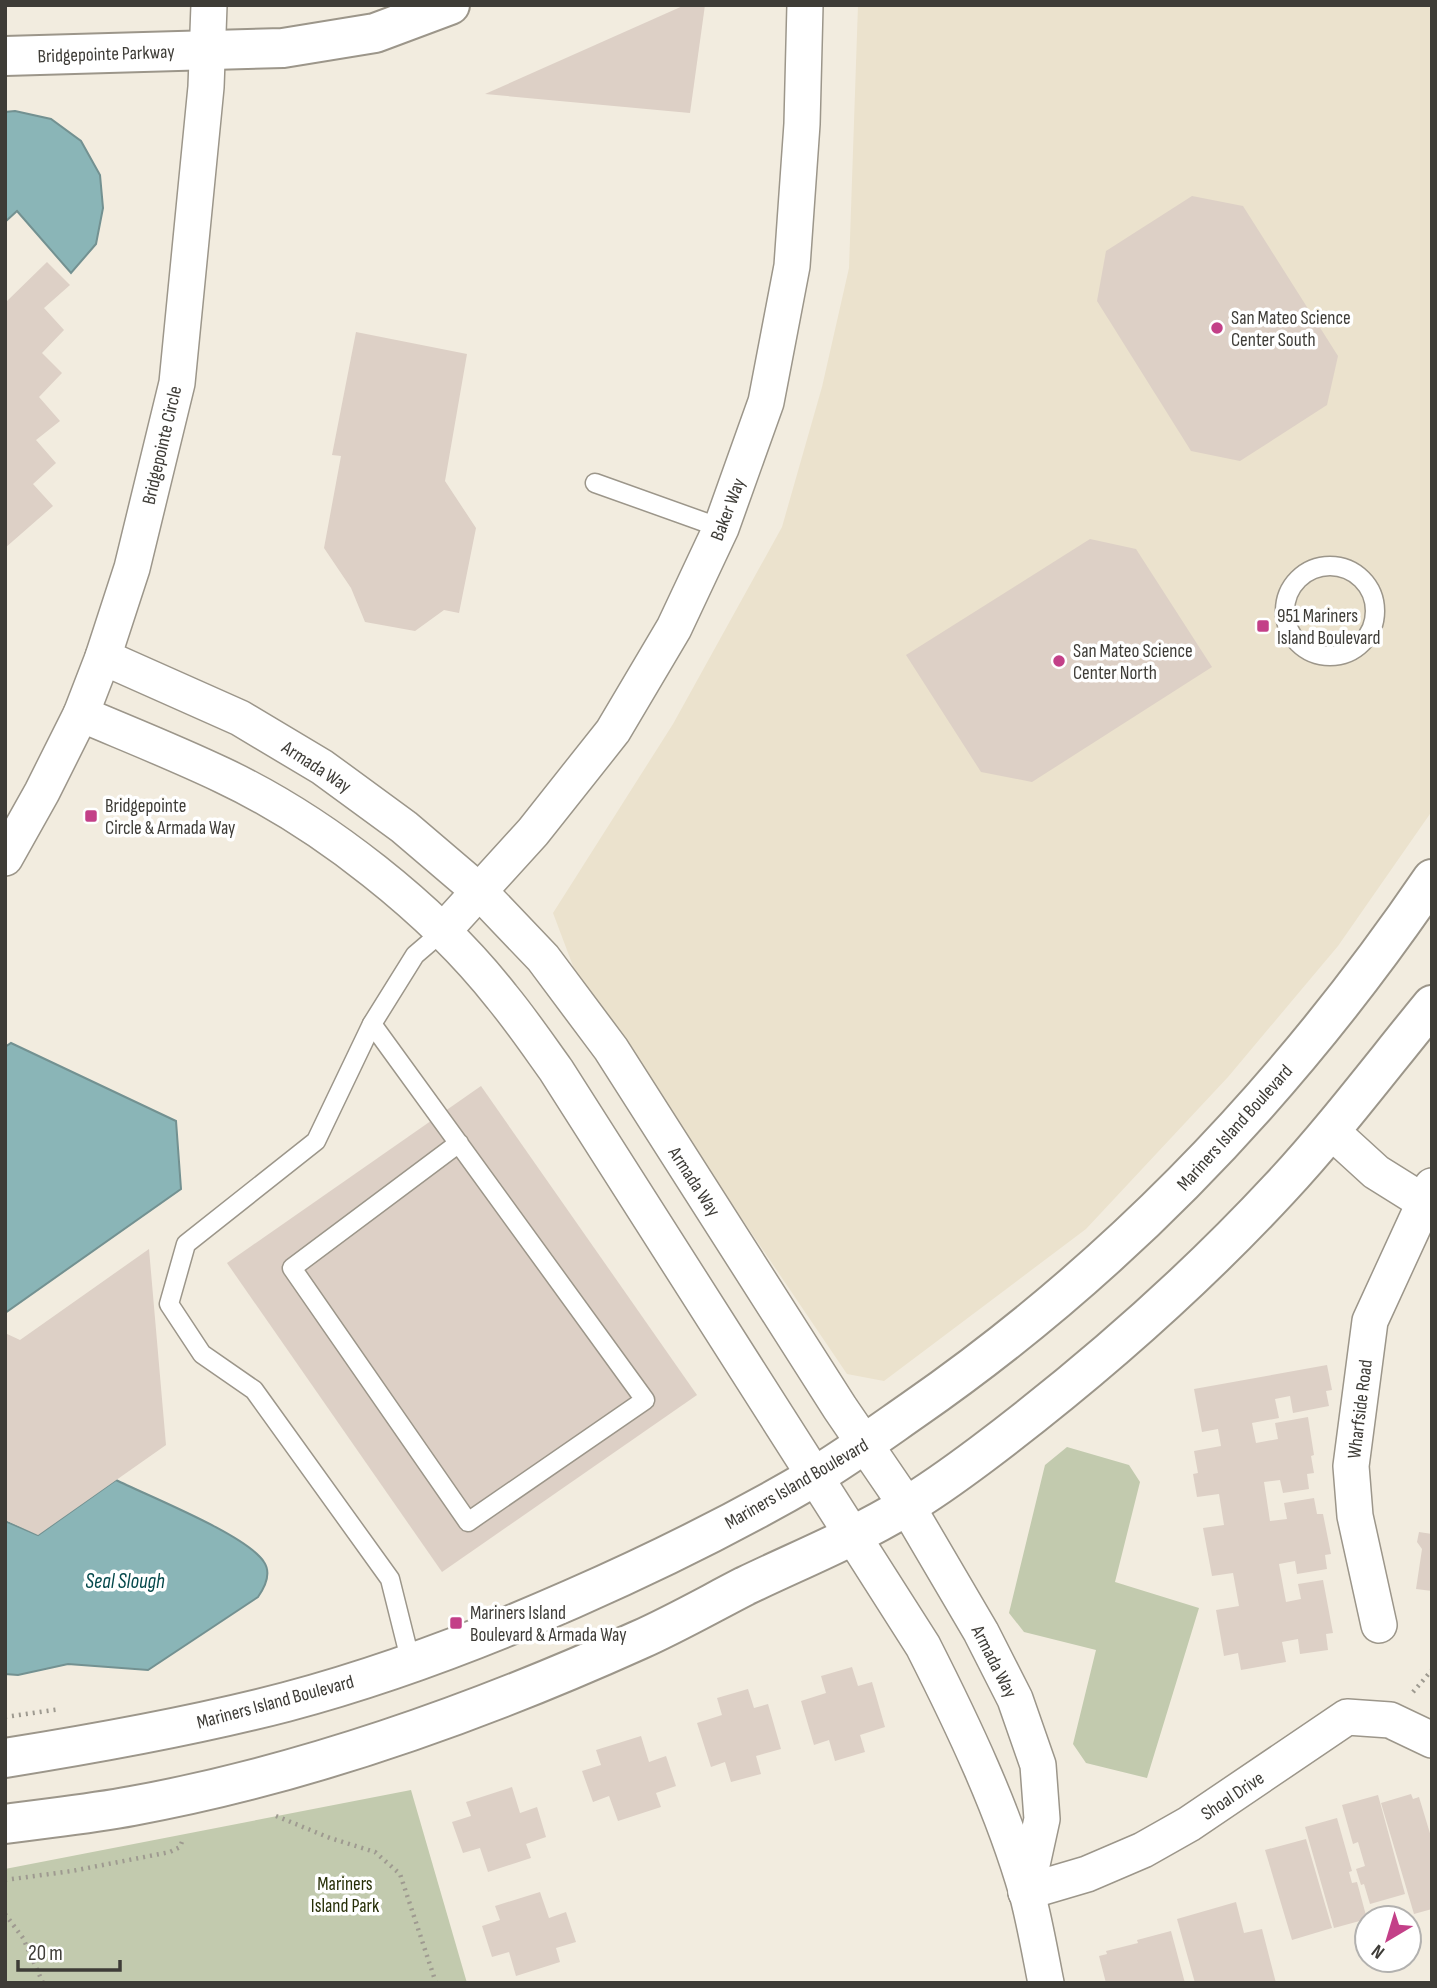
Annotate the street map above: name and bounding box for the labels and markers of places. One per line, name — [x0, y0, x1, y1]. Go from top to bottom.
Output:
place label: San Mateo Science Center South — [1231, 307, 1351, 352]
marker: San Mateo Science Center South — [1209, 320, 1225, 336]
place label: 951 Mariners Island Boulevard — [1277, 605, 1380, 650]
marker: 951 Mariners Island Boulevard — [1255, 618, 1271, 634]
place label: San Mateo Science Center North — [1073, 640, 1193, 685]
marker: San Mateo Science Center North — [1051, 653, 1067, 669]
place label: Bridgepointe Circle & Armada Way — [105, 795, 236, 840]
marker: Bridgepointe Circle & Armada Way — [83, 808, 99, 824]
place label: Mariners Island Boulevard & Armada Way — [470, 1602, 627, 1647]
marker: Mariners Island Boulevard & Armada Way — [448, 1615, 464, 1631]

